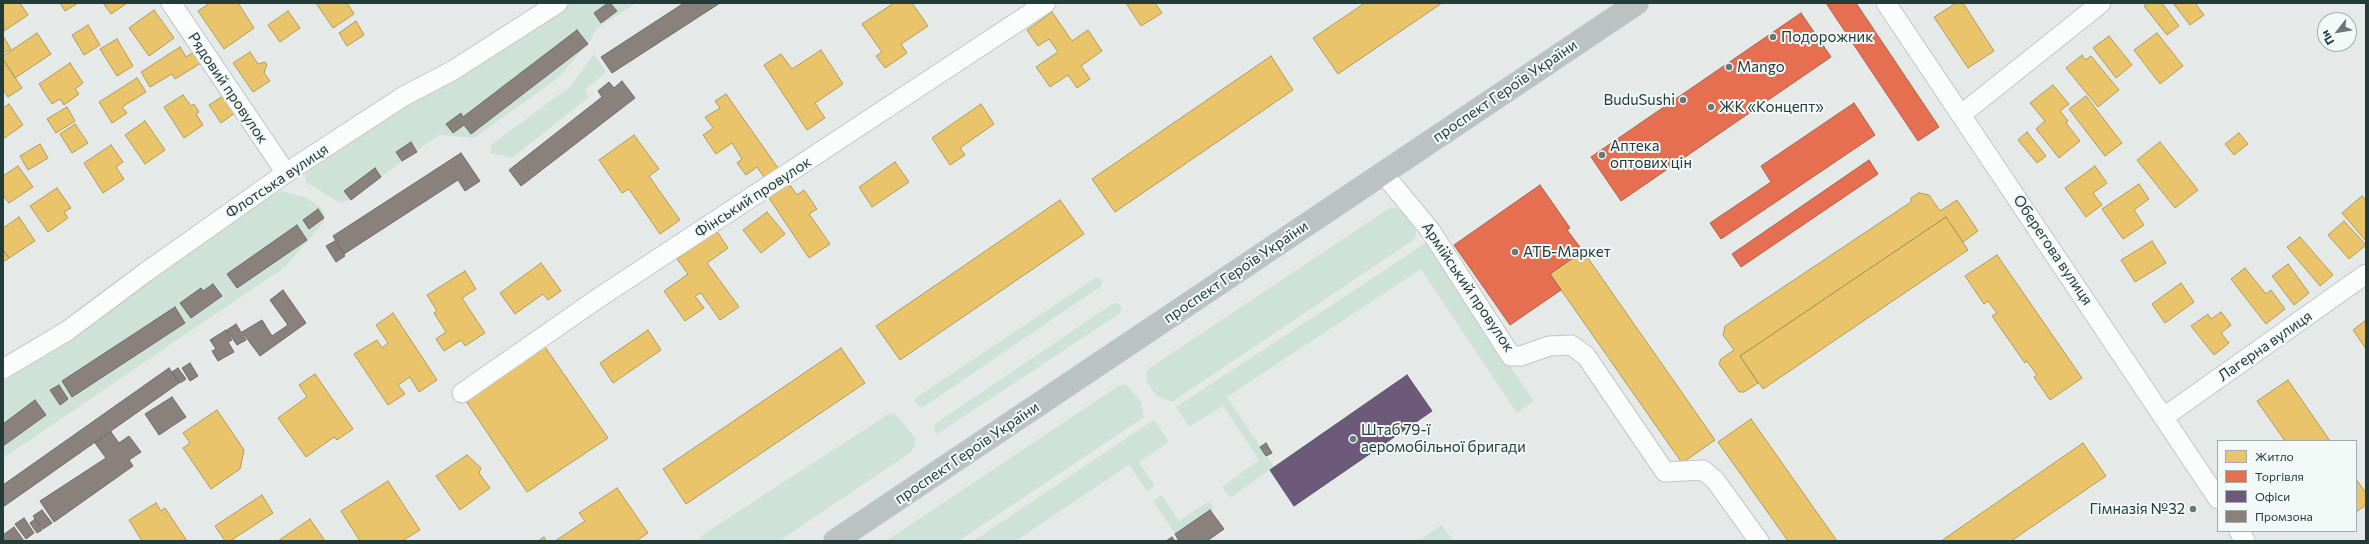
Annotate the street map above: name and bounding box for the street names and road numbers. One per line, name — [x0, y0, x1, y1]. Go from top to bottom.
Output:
street label: Рядовий провулок — [184, 29, 272, 147]
street label: проспект Героїв України — [1429, 36, 1581, 146]
street label: Флотська вулиця — [222, 140, 332, 222]
street label: Фінський провулок — [691, 153, 815, 241]
street label: Оберегова вулиця — [2009, 191, 2097, 309]
street label: проспект Героїв України — [1160, 217, 1312, 327]
street label: Армійський провулок — [1418, 219, 1518, 355]
street label: Лагерна вулиця — [2215, 307, 2315, 385]
street label: проспект Героїв України — [891, 398, 1043, 508]

